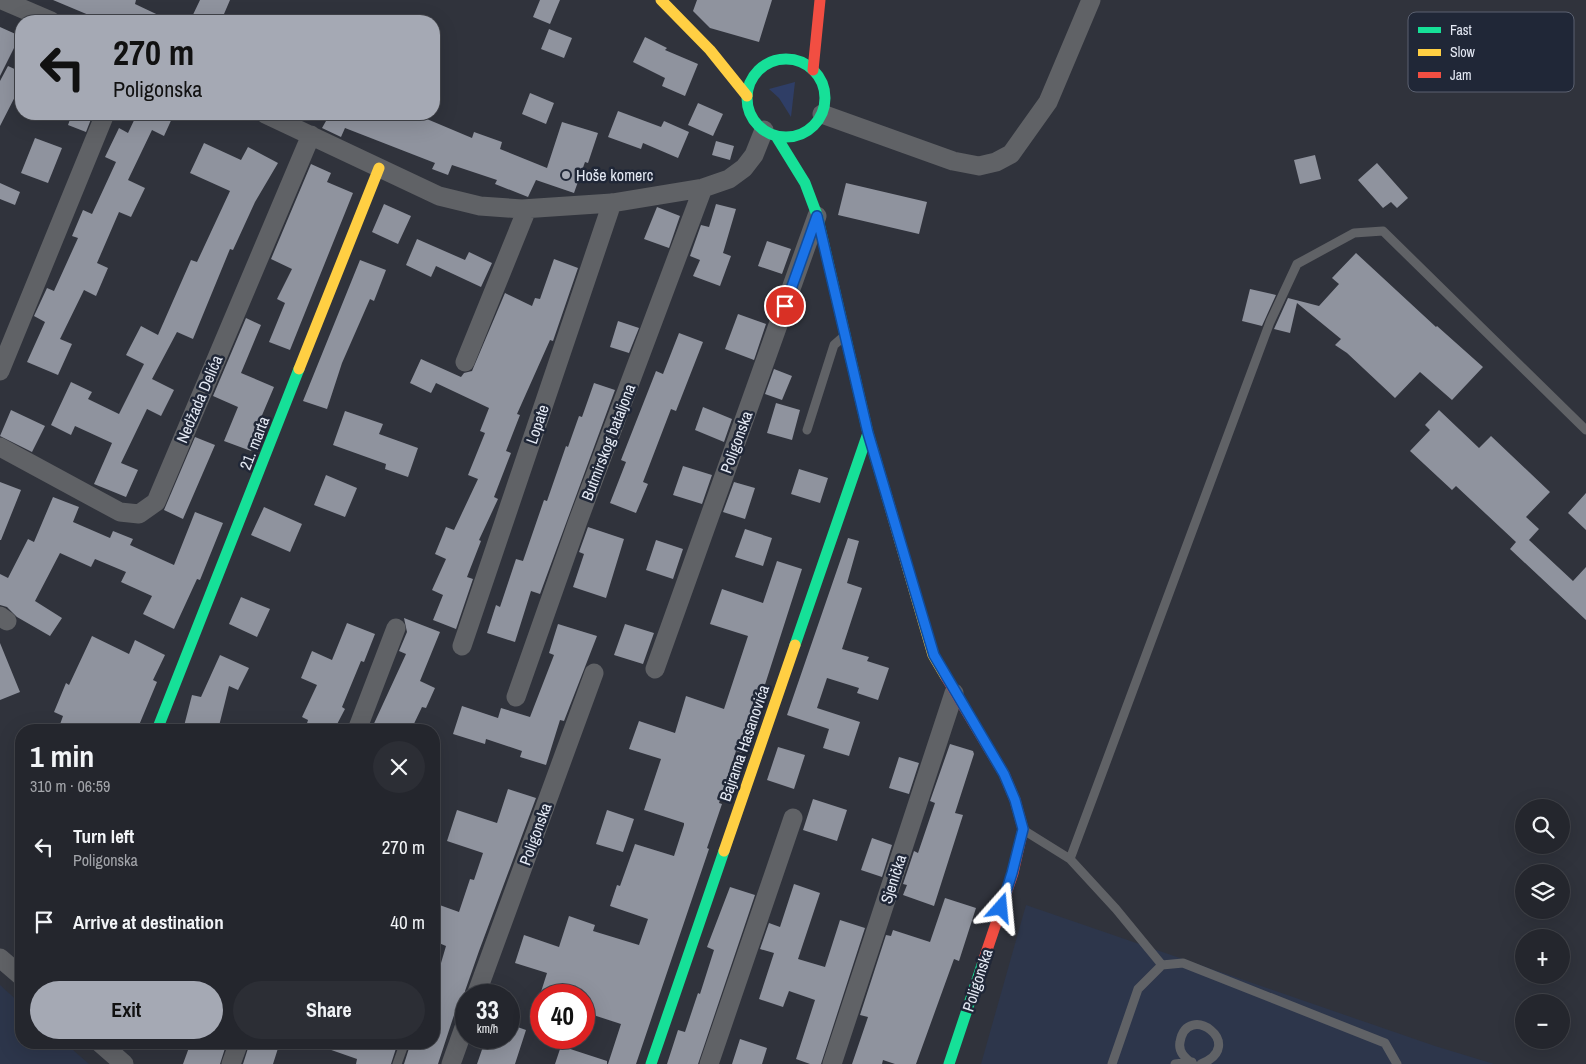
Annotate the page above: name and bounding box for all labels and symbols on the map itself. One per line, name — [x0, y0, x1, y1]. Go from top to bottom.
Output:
legend — [1408, 12, 1574, 92]
text: Fast — [1450, 21, 1472, 39]
text: Slow — [1450, 43, 1476, 61]
text: Jam — [1450, 66, 1472, 84]
place label: Hoše komerc — [576, 164, 654, 186]
marker: Hoše komerc — [560, 169, 572, 181]
pin — [764, 285, 806, 327]
street label: Nedžada Delića — [171, 351, 228, 446]
street label: Butmirskog bataljona — [576, 380, 641, 503]
street label: Lopate — [520, 401, 554, 447]
street label: Poligonska — [715, 407, 758, 476]
street label: 21. marta — [234, 413, 274, 473]
street label: Bajrama Hasanovića — [714, 681, 774, 804]
street label: Poligonska — [514, 799, 557, 868]
street label: Sjenička — [875, 851, 911, 906]
position arrow — [974, 881, 1026, 933]
street label: Poligonska — [957, 945, 998, 1014]
speed limit sign: 40 — [530, 984, 595, 1049]

